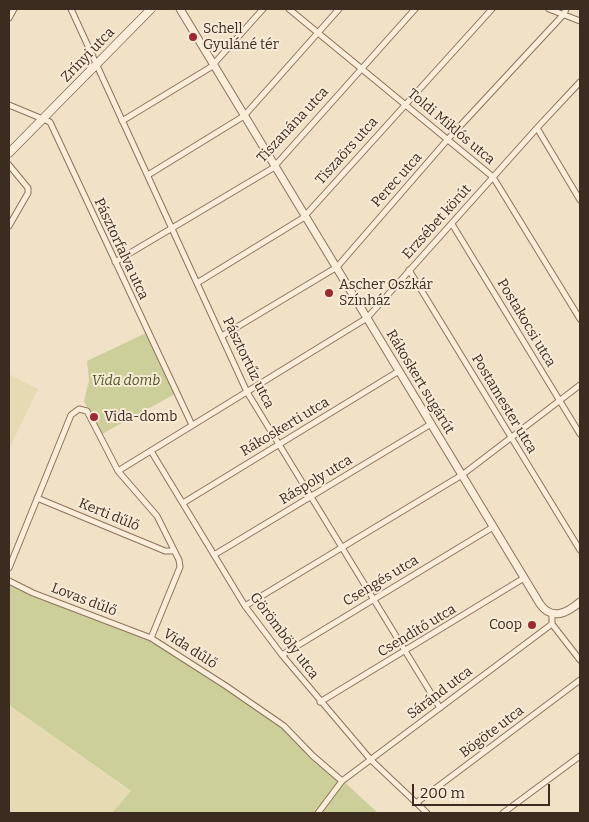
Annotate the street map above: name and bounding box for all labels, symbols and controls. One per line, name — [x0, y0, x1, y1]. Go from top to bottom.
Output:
place label: Schell Gyuláné tér — [203, 21, 279, 54]
street label: Zrínyi utca — [58, 24, 118, 86]
marker: Schell Gyuláné tér — [187, 31, 199, 43]
street label: Tiszanána utca — [254, 84, 332, 166]
street label: Toldi Miklós utca — [404, 86, 498, 168]
street label: Tiszaörs utca — [312, 114, 382, 188]
street label: Perec utca — [368, 149, 426, 211]
street label: Erzsébet körút — [399, 181, 475, 263]
street label: Pásztorfalva utca — [90, 196, 152, 302]
street label: Postakocsi utca — [493, 276, 559, 370]
place label: Ascher Oszkár Színház — [339, 277, 433, 310]
marker: Ascher Oszkár Színház — [323, 287, 335, 299]
street label: Pásztortűz utca — [219, 315, 277, 411]
street label: Rákoskert sugárút — [382, 327, 458, 437]
street label: Postamester utca — [468, 351, 540, 457]
park label: Vida domb — [92, 373, 160, 389]
street label: Rákoskerti utca — [238, 394, 332, 460]
place label: Vida-domb — [104, 409, 177, 425]
marker: Vida-domb — [88, 411, 100, 423]
street label: Ráspoly utca — [277, 452, 355, 508]
street label: Kerti dűlő — [76, 495, 142, 535]
street label: Csengés utca — [340, 552, 422, 610]
street label: Lovas dűlő — [49, 580, 119, 620]
street label: Görömböly utca — [246, 589, 322, 683]
street label: Csendítő utca — [375, 601, 459, 661]
place label: Coop — [489, 617, 522, 633]
marker: Coop — [526, 619, 538, 631]
street label: Vida dűlő — [160, 625, 220, 673]
street label: Sáránd utca — [404, 663, 476, 723]
street label: Bögöte utca — [457, 702, 527, 762]
scale bar — [414, 774, 552, 806]
text: 200 m — [420, 784, 465, 802]

